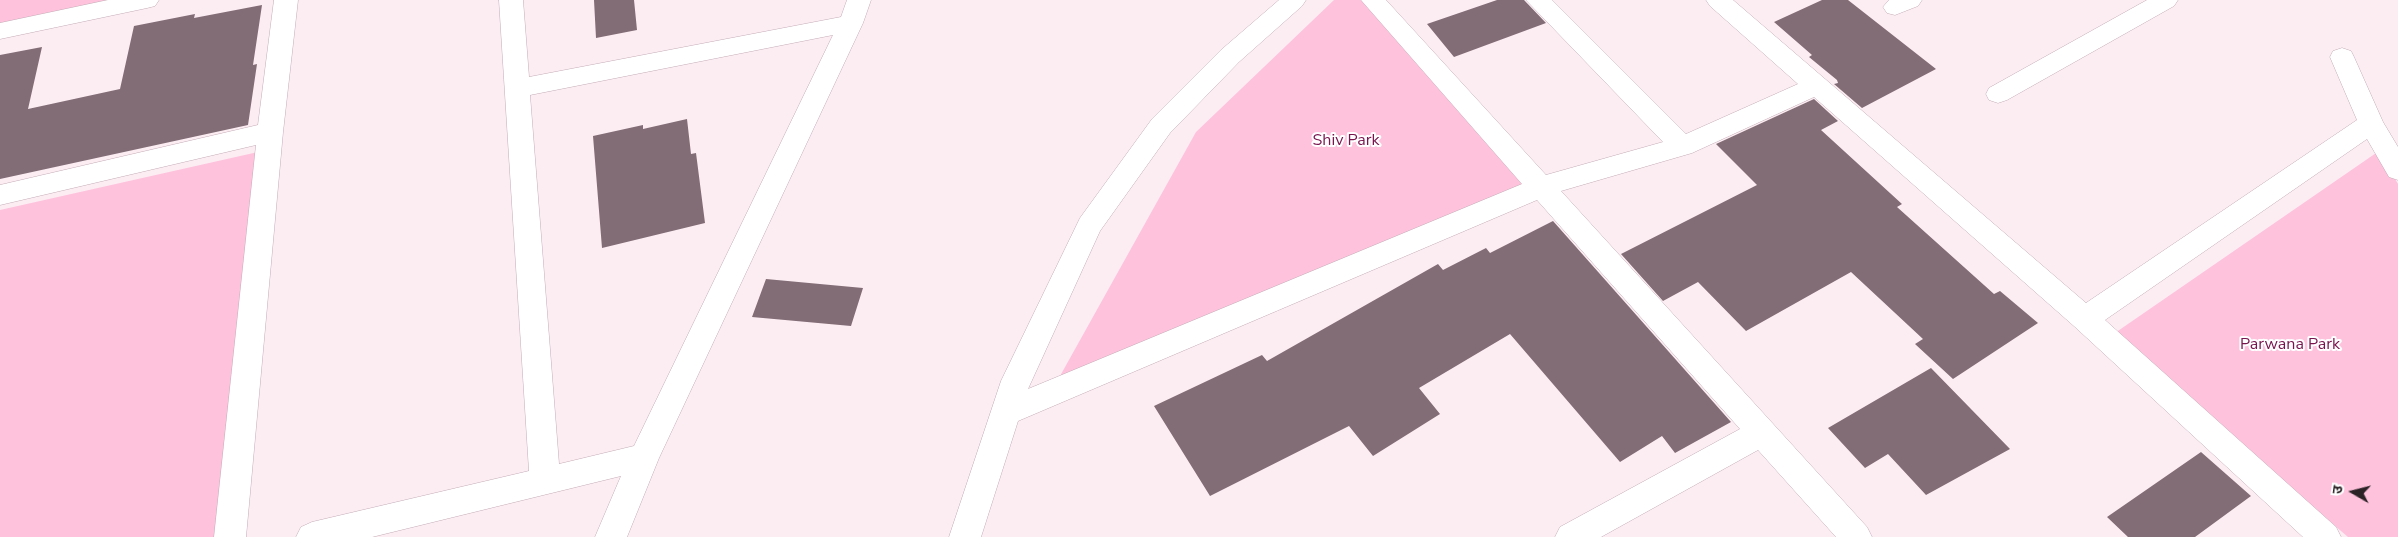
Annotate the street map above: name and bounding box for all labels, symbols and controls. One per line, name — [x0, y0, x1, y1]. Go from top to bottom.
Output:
park label: Shiv Park — [1313, 131, 1379, 151]
park label: Parwana Park — [2240, 335, 2340, 355]
north arrow — [2328, 467, 2378, 517]
text: उ — [2328, 484, 2348, 495]

